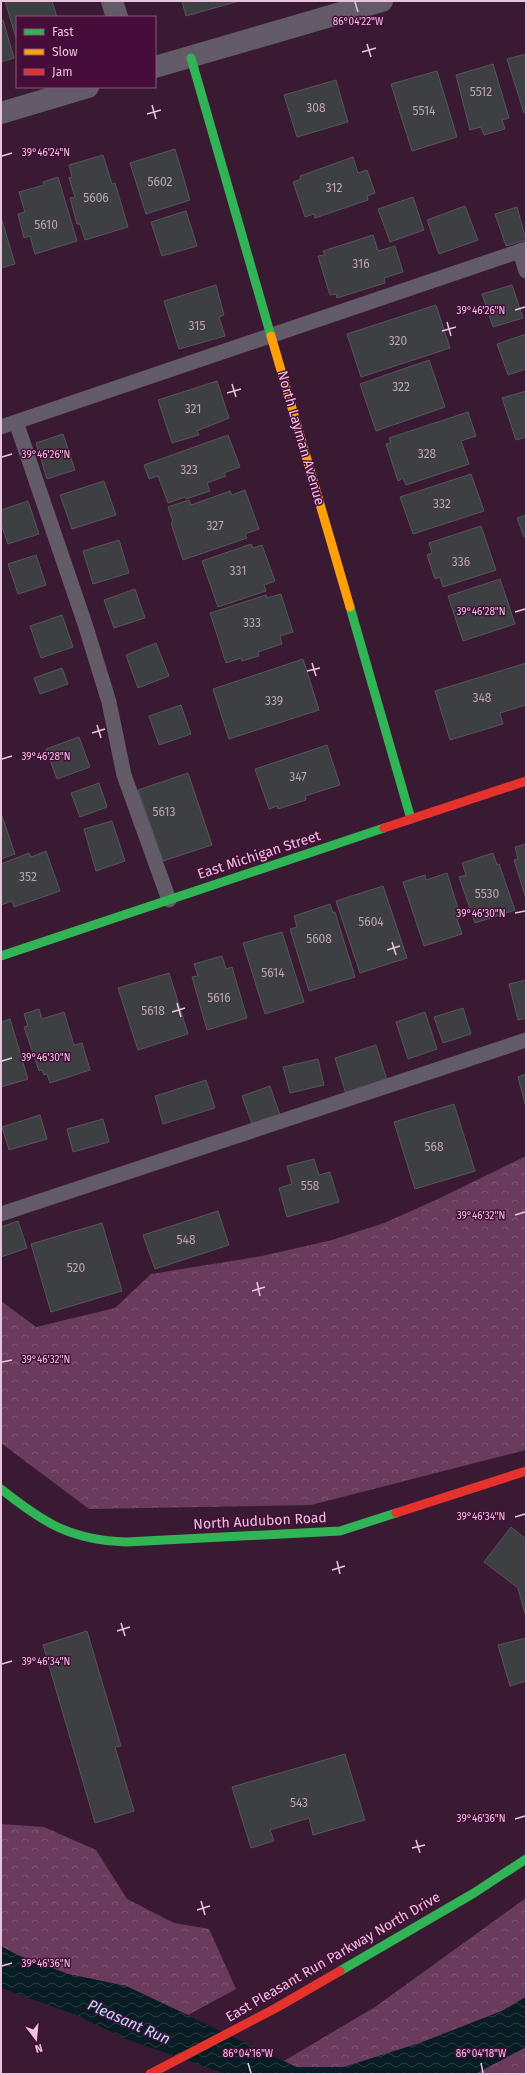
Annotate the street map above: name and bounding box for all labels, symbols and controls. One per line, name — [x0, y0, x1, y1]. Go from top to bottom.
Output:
legend — [16, 16, 156, 88]
text: 86°04'22"W — [333, 16, 384, 28]
text: Fast — [52, 25, 74, 39]
text: Slow — [52, 45, 78, 59]
text: Jam — [52, 65, 72, 79]
house number: 5512 — [470, 85, 492, 99]
house number: 308 — [306, 101, 326, 115]
house number: 5514 — [413, 104, 436, 118]
text: 39°46'24"N — [22, 147, 70, 159]
house number: 5602 — [148, 175, 173, 189]
house number: 312 — [326, 181, 342, 195]
house number: 5606 — [83, 191, 109, 205]
house number: 5610 — [34, 218, 58, 232]
house number: 316 — [352, 257, 370, 271]
text: 39°46'26"N — [457, 305, 505, 317]
house number: 315 — [189, 319, 205, 333]
house number: 320 — [389, 334, 408, 348]
street label: North Layman Avenue — [274, 369, 328, 507]
house number: 322 — [392, 380, 410, 394]
house number: 321 — [185, 402, 201, 416]
house number: 328 — [418, 447, 437, 461]
text: 39°46'26"N — [22, 449, 70, 461]
house number: 323 — [180, 463, 198, 477]
house number: 332 — [433, 497, 451, 511]
house number: 327 — [206, 519, 224, 533]
house number: 336 — [452, 555, 470, 569]
house number: 331 — [230, 564, 246, 578]
text: 39°46'28"N — [456, 606, 506, 618]
house number: 333 — [243, 616, 261, 630]
house number: 348 — [473, 691, 492, 705]
house number: 339 — [265, 694, 283, 708]
text: 39°46'28"N — [21, 751, 71, 763]
house number: 347 — [289, 770, 307, 784]
house number: 5613 — [152, 805, 176, 819]
street label: East Michigan Street — [195, 827, 324, 883]
house number: 352 — [19, 870, 37, 884]
house number: 5530 — [475, 887, 500, 901]
text: 39°46'30"N — [456, 908, 506, 920]
house number: 5604 — [358, 915, 384, 929]
house number: 5608 — [306, 932, 332, 946]
house number: 5614 — [261, 966, 285, 980]
house number: 5616 — [207, 991, 231, 1005]
house number: 5618 — [141, 1004, 165, 1018]
text: 39°46'30"N — [21, 1052, 71, 1064]
house number: 568 — [424, 1140, 444, 1154]
house number: 558 — [301, 1179, 320, 1193]
text: 39°46'32"N — [457, 1210, 505, 1222]
house number: 548 — [176, 1233, 196, 1247]
house number: 520 — [67, 1261, 86, 1275]
text: 39°46'32"N — [22, 1354, 70, 1366]
street label: North Audubon Road — [193, 1509, 327, 1533]
text: 39°46'34"N — [457, 1511, 505, 1523]
text: 39°46'34"N — [22, 1656, 70, 1668]
house number: 543 — [290, 1796, 308, 1810]
text: 39°46'36"N — [457, 1813, 505, 1825]
street label: East Pleasant Run Parkway North Drive — [223, 1888, 443, 2026]
text: 39°46'36"N — [22, 1958, 70, 1970]
water label: Pleasant Run — [85, 1996, 173, 2048]
north arrow — [16, 2019, 56, 2059]
text: N — [33, 2041, 44, 2055]
text: 86°04'16"W — [223, 2048, 274, 2060]
text: 86°04'18"W — [456, 2048, 507, 2060]

